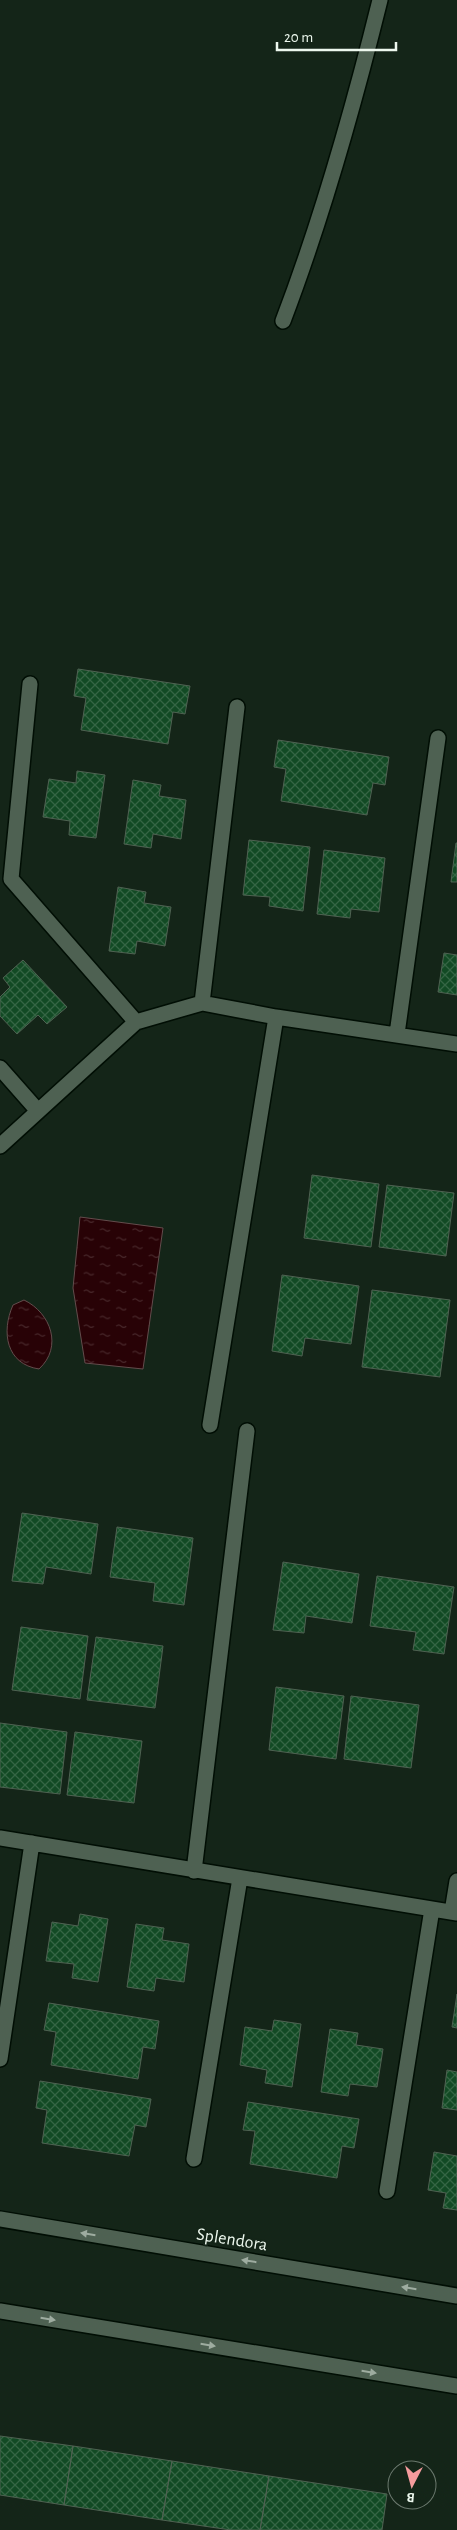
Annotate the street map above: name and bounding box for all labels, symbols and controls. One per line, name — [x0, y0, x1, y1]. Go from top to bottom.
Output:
scale bar — [277, 20, 396, 52]
text: 20 m — [284, 30, 313, 45]
street label: Splendora — [195, 2225, 269, 2254]
one-way arrow — [80, 2230, 96, 2238]
one-way arrow — [240, 2256, 256, 2264]
one-way arrow — [401, 2283, 417, 2291]
one-way arrow — [40, 2315, 56, 2323]
one-way arrow — [201, 2342, 217, 2350]
one-way arrow — [361, 2368, 377, 2376]
north arrow — [387, 2460, 437, 2510]
text: B — [406, 2490, 416, 2504]

